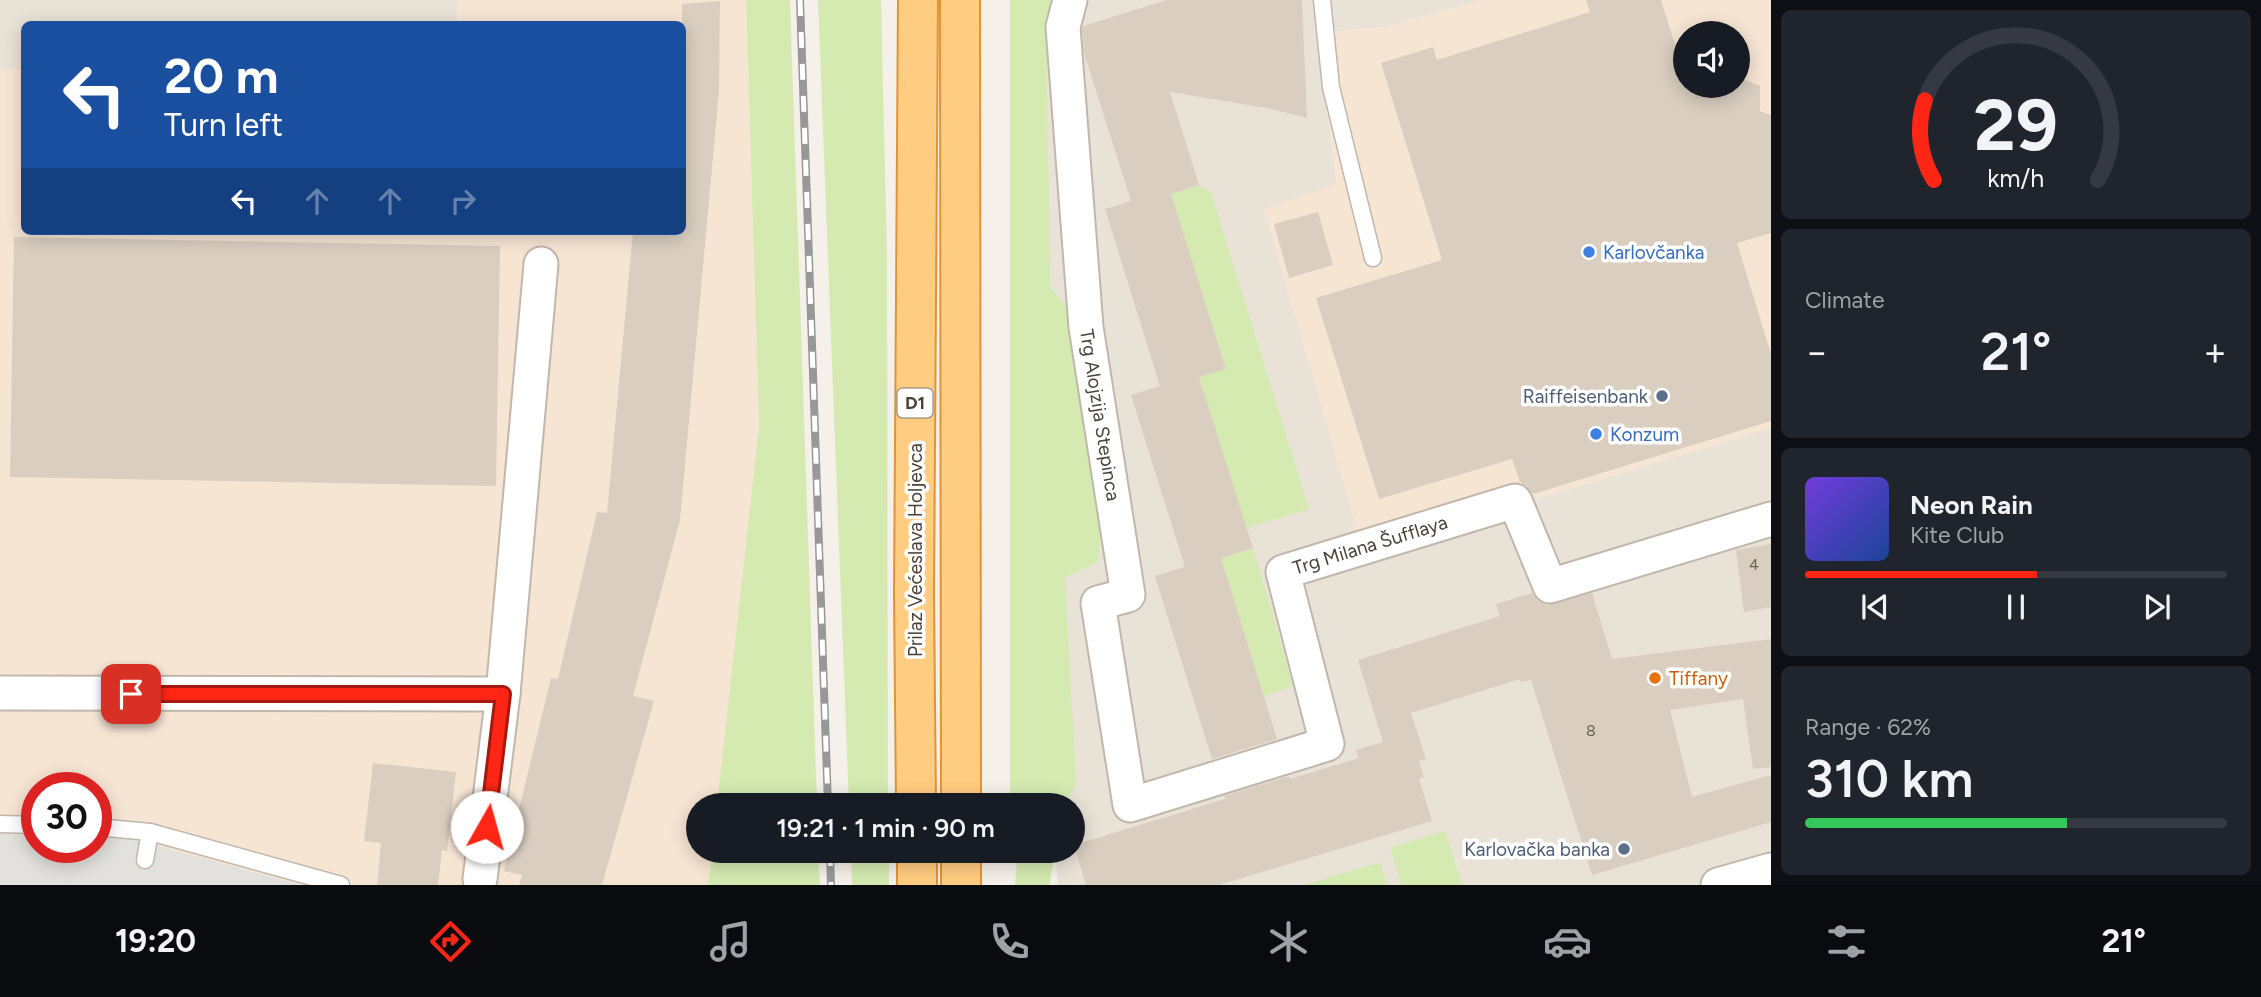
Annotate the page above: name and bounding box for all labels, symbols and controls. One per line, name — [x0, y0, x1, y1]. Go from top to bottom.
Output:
map controls — [1673, 21, 1750, 98]
button: sound — [1673, 21, 1750, 98]
text: 20 m — [164, 46, 279, 105]
icon: left — [49, 49, 140, 140]
text: 29 — [1974, 82, 2058, 169]
text: Turn left — [164, 106, 283, 144]
text: km/h — [1987, 163, 2045, 193]
icon: left — [225, 182, 263, 220]
icon: ahead — [298, 182, 336, 220]
icon: ahead — [371, 182, 409, 220]
icon: right — [444, 182, 482, 220]
place label: Karlovčanka — [1603, 241, 1704, 264]
marker: Karlovčanka — [1581, 244, 1597, 260]
text: Climate — [1805, 286, 1884, 314]
text: 21° — [1981, 321, 2051, 383]
street label: Trg Alojzija Stepinca — [1075, 327, 1125, 503]
text: − — [1805, 329, 1829, 375]
text: + — [2203, 329, 2227, 375]
place label: Raiffeisenbank — [1523, 385, 1649, 408]
road number: D1 — [898, 388, 932, 418]
marker: Raiffeisenbank — [1654, 388, 1670, 404]
place label: Konzum — [1610, 423, 1679, 446]
marker: Konzum — [1588, 426, 1604, 442]
street label: Prilaz Većeslava Holjevca — [904, 443, 927, 657]
text: Neon Rain — [1910, 489, 2033, 521]
street label: Trg Milana Šufflaya — [1290, 511, 1450, 579]
text: Kite Club — [1910, 521, 2004, 549]
house number: 4 — [1749, 555, 1759, 574]
icon: previous — [1856, 588, 1894, 626]
icon: pause — [1997, 588, 2035, 626]
icon: next — [2138, 588, 2176, 626]
pin — [101, 664, 161, 724]
place label: Tiffany — [1669, 667, 1728, 690]
marker: Tiffany — [1647, 670, 1663, 686]
icon: arrive — [112, 675, 150, 713]
text: Range · 62% — [1805, 713, 1931, 741]
house number: 8 — [1586, 721, 1596, 740]
text: 310 km — [1805, 748, 1973, 810]
speed limit sign: 30 — [21, 772, 112, 863]
position arrow — [450, 790, 524, 864]
text: 19:21 · 1 min · 90 m — [776, 812, 995, 844]
place label: Karlovačka banka — [1464, 838, 1610, 861]
marker: Karlovačka banka — [1616, 841, 1632, 857]
icon: directions — [426, 917, 475, 966]
icon: music — [706, 917, 755, 966]
icon: phone — [985, 917, 1034, 966]
icon: climate — [1264, 917, 1313, 966]
icon: car — [1543, 917, 1592, 966]
icon: filters — [1822, 917, 1871, 966]
text: 19:20 — [115, 922, 196, 960]
text: 21° — [2102, 922, 2146, 960]

